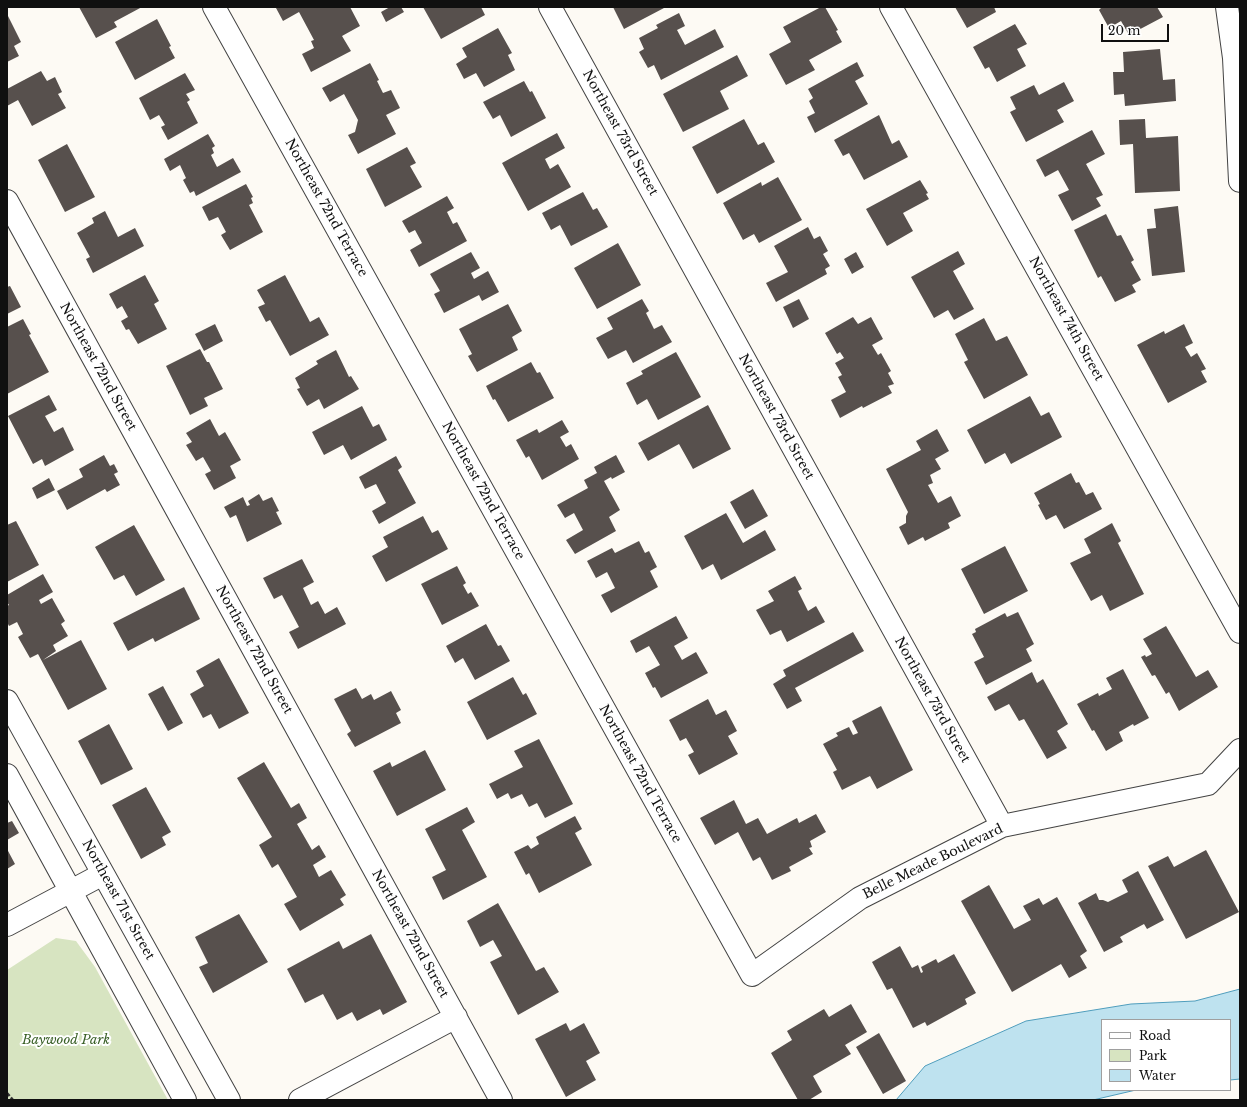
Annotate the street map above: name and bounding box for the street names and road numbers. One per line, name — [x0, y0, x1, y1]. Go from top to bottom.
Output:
street label: Northeast 73rd Street — [579, 67, 661, 199]
street label: Northeast 72nd Terrace — [281, 136, 371, 280]
street label: Northeast 74th Street — [1025, 254, 1107, 384]
street label: Northeast 72nd Street — [56, 300, 140, 434]
street label: Northeast 73rd Street — [735, 351, 817, 483]
street label: Northeast 72nd Terrace — [438, 419, 528, 563]
street label: Northeast 72nd Street — [212, 583, 296, 717]
street label: Northeast 73rd Street — [891, 634, 973, 766]
street label: Northeast 72nd Terrace — [595, 702, 685, 846]
street label: Belle Meade Boulevard — [860, 821, 1006, 903]
street label: Northeast 71st Street — [78, 837, 158, 963]
street label: Northeast 72nd Street — [368, 867, 452, 1001]

